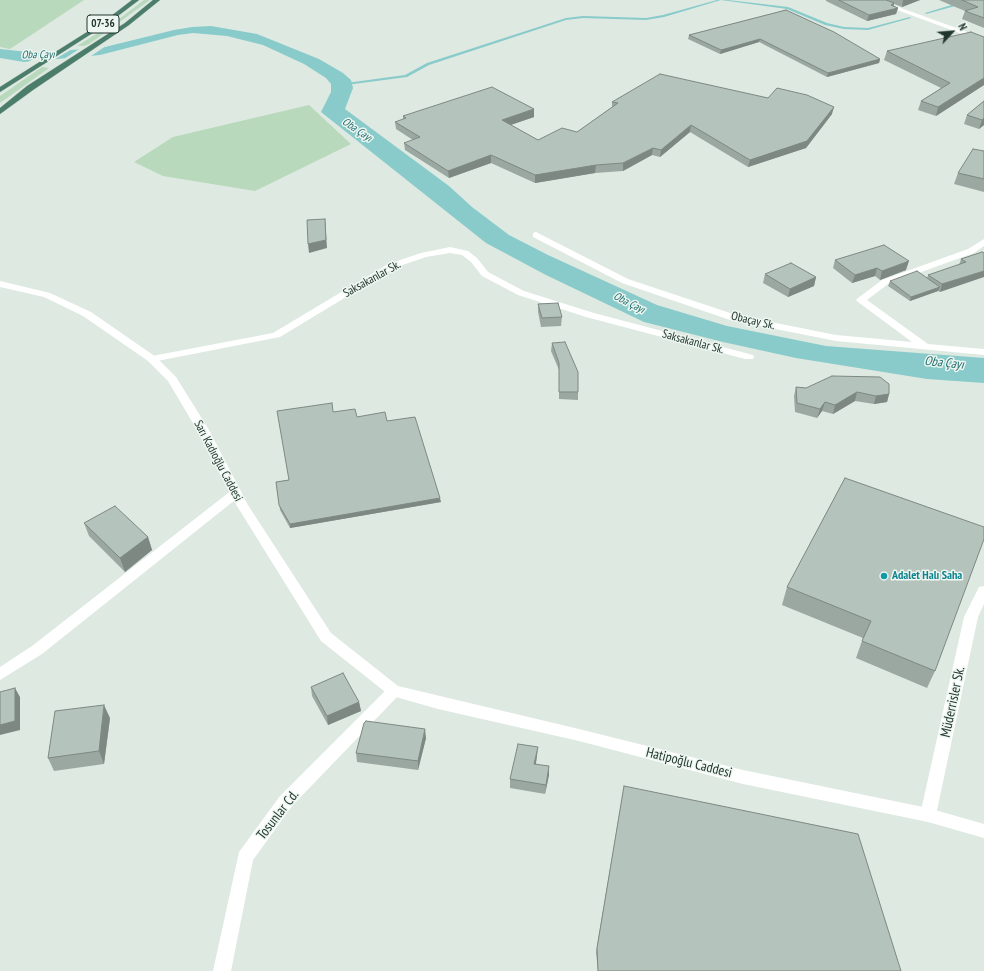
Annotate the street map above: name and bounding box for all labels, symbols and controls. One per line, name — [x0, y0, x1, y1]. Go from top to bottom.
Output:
north arrow — [932, 12, 972, 52]
road number: 07-36 — [87, 15, 119, 33]
text: N — [955, 21, 970, 32]
water label: Oba Çayı — [21, 48, 55, 62]
water label: Oba Çayı — [339, 115, 375, 145]
street label: Saksakanlar Sk. — [341, 257, 403, 301]
water label: Oba Çayı — [611, 290, 647, 316]
street label: Obaçay Sk. — [730, 309, 776, 333]
street label: Saksakanlar Sk. — [660, 327, 726, 357]
water label: Oba Çayı — [924, 353, 964, 373]
street label: Sarı Kadıoğlu Caddesi — [191, 418, 245, 504]
place label: Adalet Halı Saha — [892, 569, 962, 583]
marker: Adalet Halı Saha — [879, 571, 889, 581]
street label: Müderrisler Sk. — [937, 665, 969, 739]
street label: Hatipoğlu Caddesi — [644, 744, 734, 782]
street label: Tosunlar Cd. — [253, 787, 303, 843]

